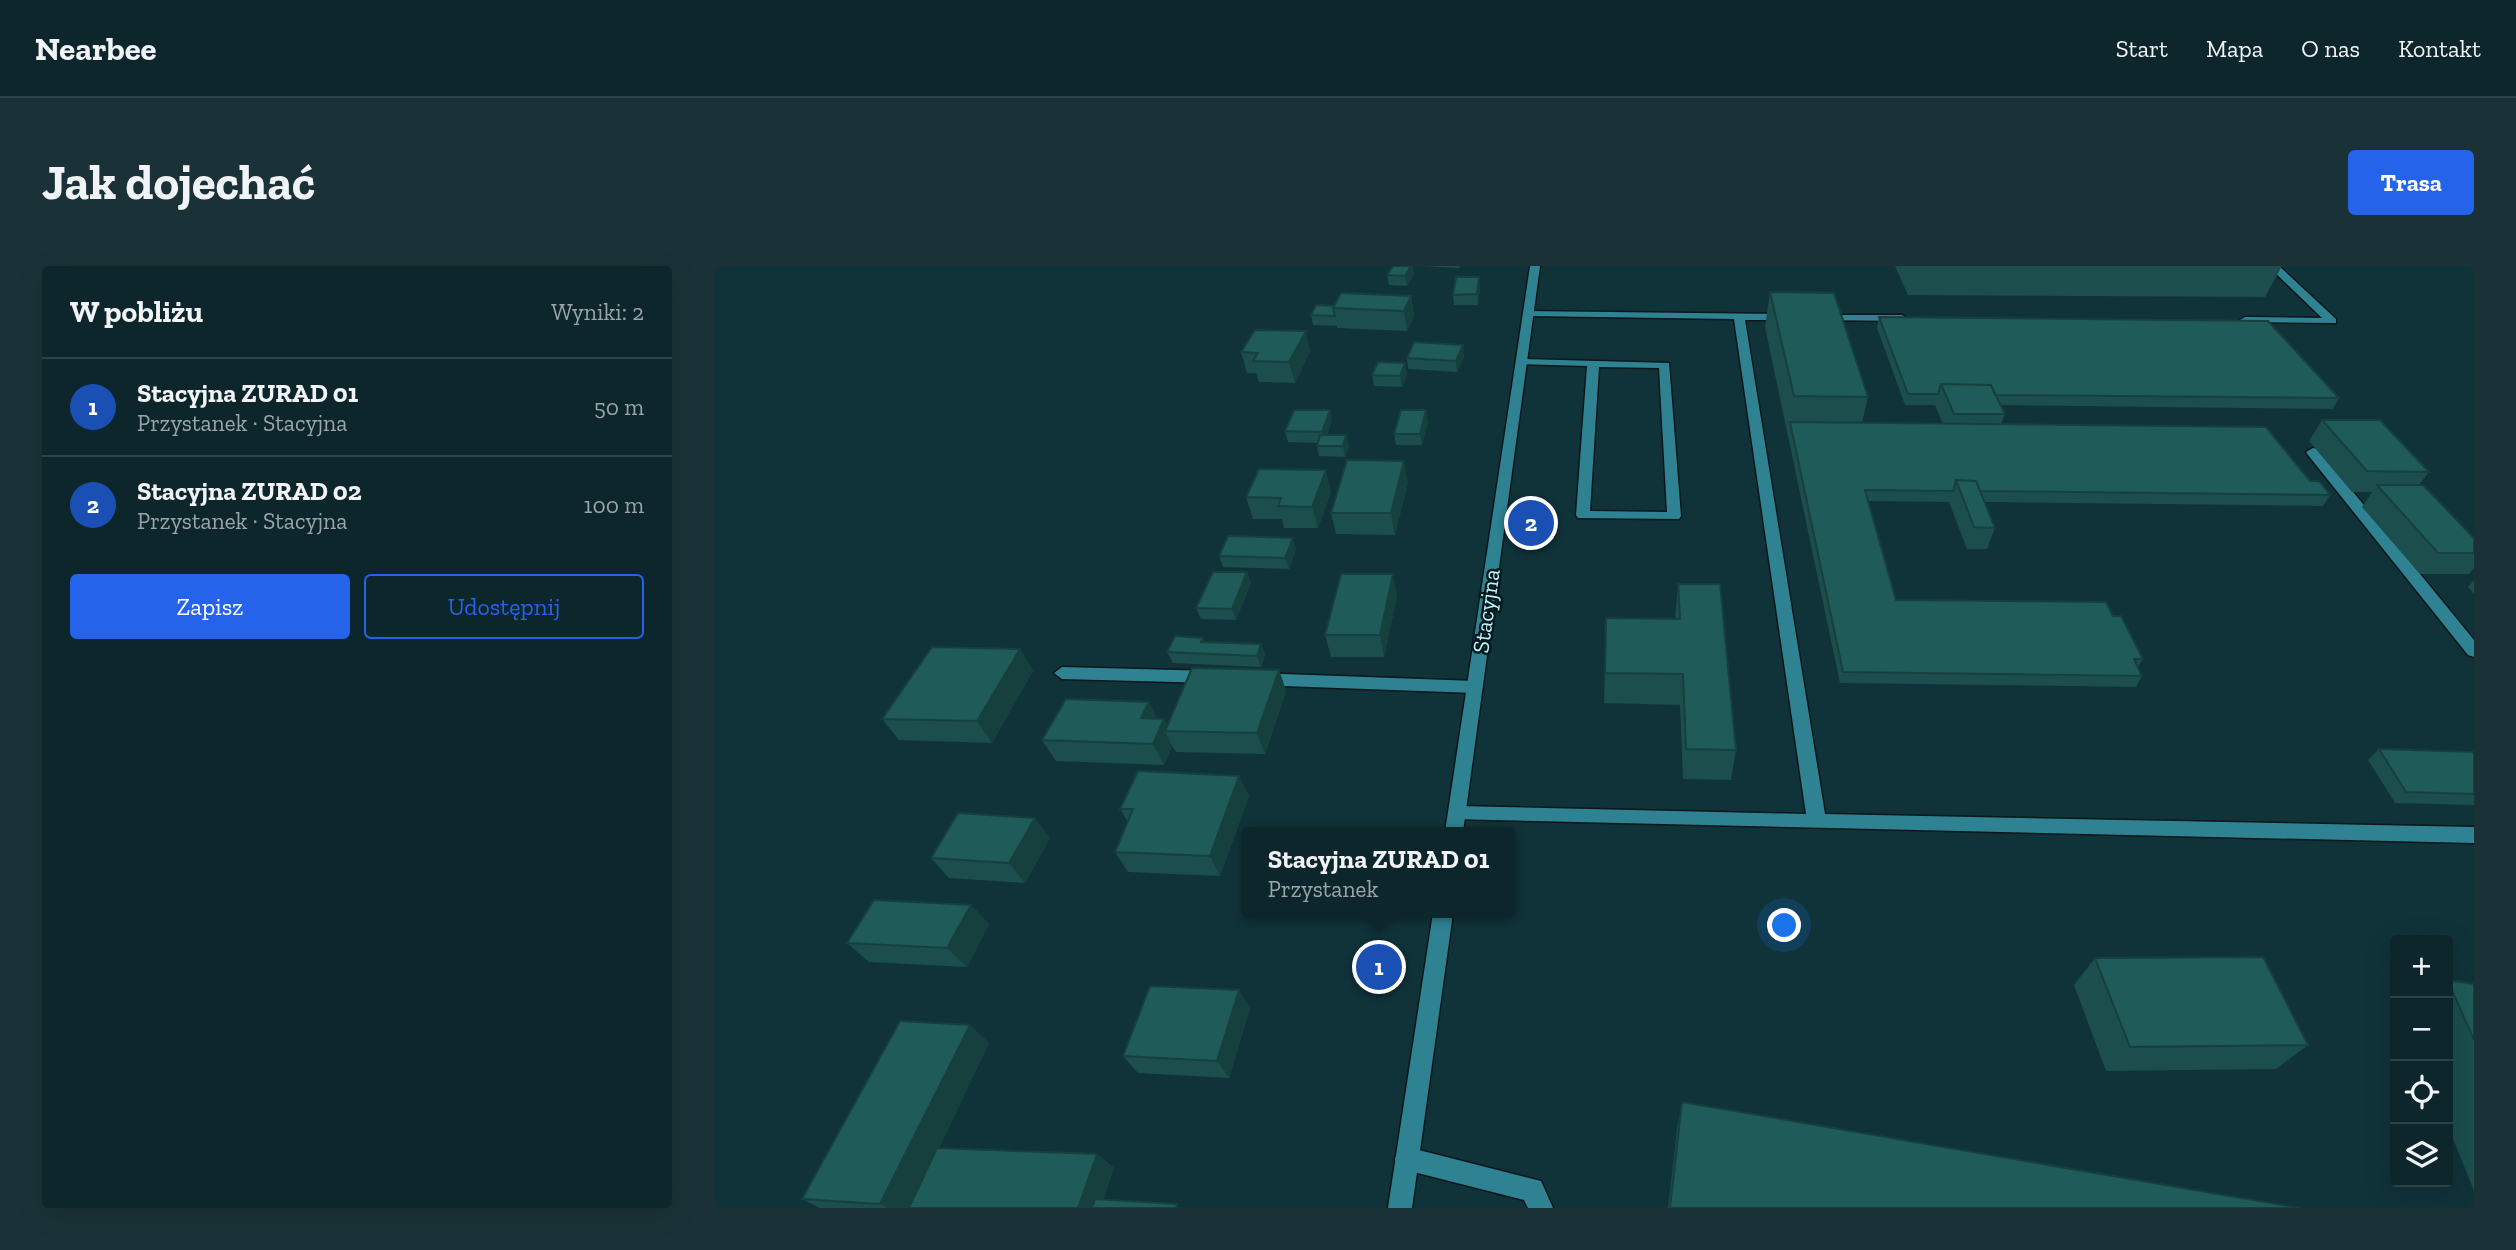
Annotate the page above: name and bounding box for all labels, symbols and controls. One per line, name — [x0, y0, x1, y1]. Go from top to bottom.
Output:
text: Nearbee — [35, 29, 157, 68]
text: Start — [2116, 34, 2168, 63]
text: Mapa — [2206, 34, 2263, 63]
text: O nas — [2301, 34, 2360, 63]
text: Kontakt — [2398, 34, 2481, 63]
button: Trasa — [2348, 150, 2474, 215]
text: Jak dojechać — [42, 153, 315, 212]
text: W pobliżu — [70, 294, 203, 330]
text: Wyniki: 2 — [551, 298, 644, 326]
text: Stacyjna ZURAD 01 — [137, 377, 358, 409]
text: 1 — [88, 393, 98, 421]
text: 50 m — [594, 393, 644, 421]
text: Przystanek · Stacyjna — [137, 409, 347, 437]
text: Stacyjna ZURAD 02 — [137, 475, 362, 507]
text: 2 — [87, 491, 99, 519]
text: 100 m — [584, 491, 644, 519]
pin: 2 — [1508, 497, 1554, 549]
text: Przystanek · Stacyjna — [137, 507, 347, 535]
street label: Stacyjna — [1466, 567, 1506, 655]
button: Zapisz — [70, 574, 350, 639]
button: Udostępnij — [364, 574, 644, 639]
popup — [1242, 827, 1515, 918]
text: Stacyjna ZURAD 01 — [1268, 843, 1489, 875]
text: Przystanek — [1268, 875, 1378, 903]
your location — [1767, 908, 1801, 942]
map controls — [2390, 935, 2453, 1187]
button: + — [2390, 935, 2453, 998]
pin: 1 — [1356, 941, 1402, 993]
button: − — [2390, 998, 2453, 1061]
button: locate — [2390, 1061, 2453, 1124]
button: layers — [2390, 1124, 2453, 1187]

